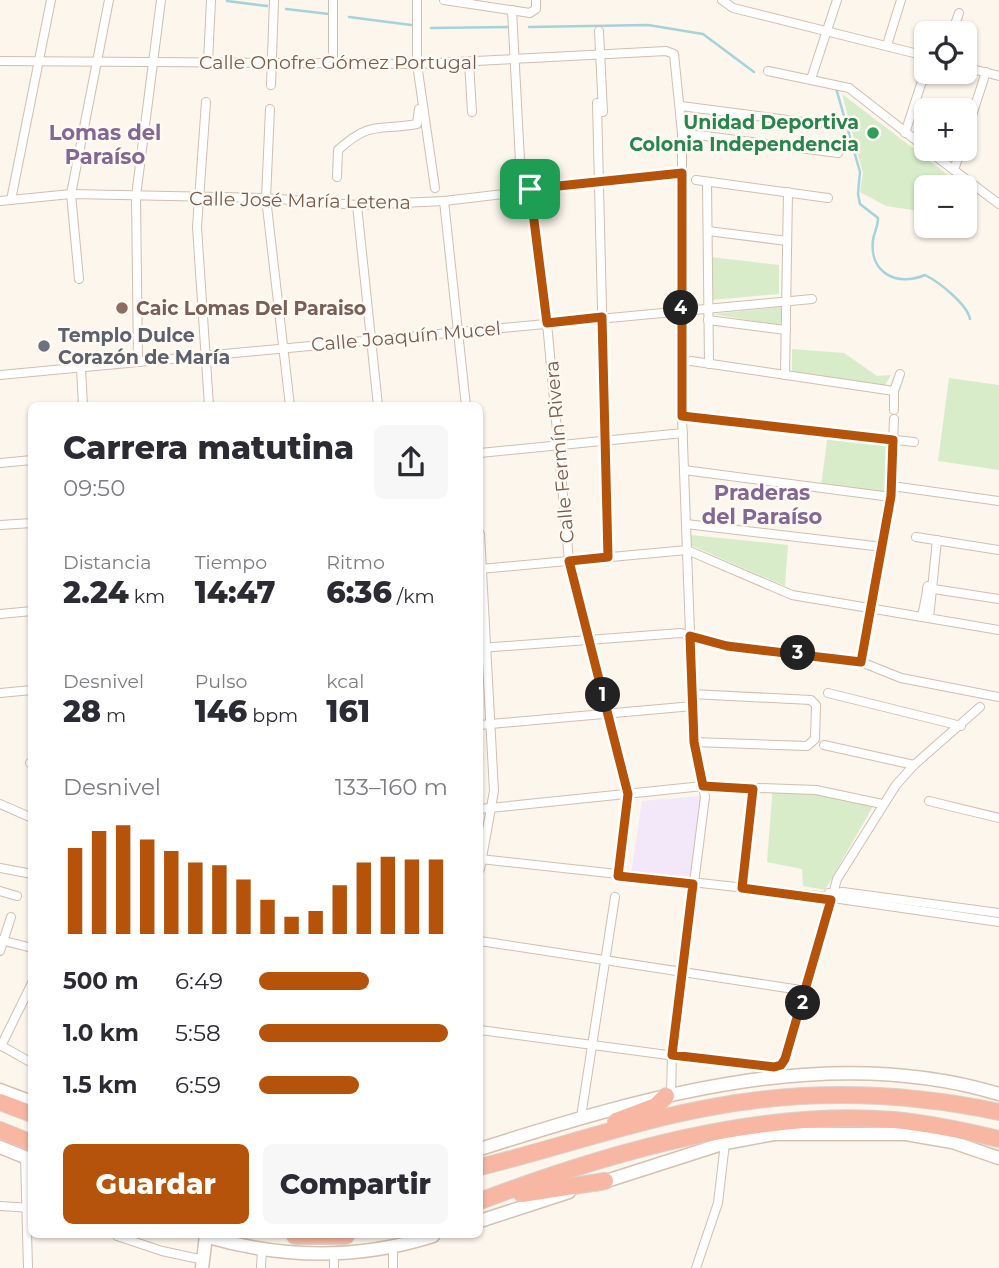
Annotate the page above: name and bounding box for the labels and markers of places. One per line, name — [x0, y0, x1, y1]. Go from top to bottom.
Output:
place label: Unidad Deportiva Colonia Independencia — [629, 111, 859, 156]
marker: Unidad Deportiva Colonia Independencia — [865, 125, 881, 141]
pin — [500, 159, 560, 219]
pin: 4 — [664, 290, 698, 326]
place label: Caic Lomas Del Paraiso — [136, 297, 366, 320]
marker: Caic Lomas Del Paraiso — [114, 300, 130, 316]
place label: Templo Dulce Corazón de María — [58, 324, 230, 369]
marker: Templo Dulce Corazón de María — [36, 338, 52, 354]
pin: 3 — [780, 636, 816, 670]
pin: 1 — [586, 678, 620, 712]
pin: 2 — [786, 986, 820, 1020]

